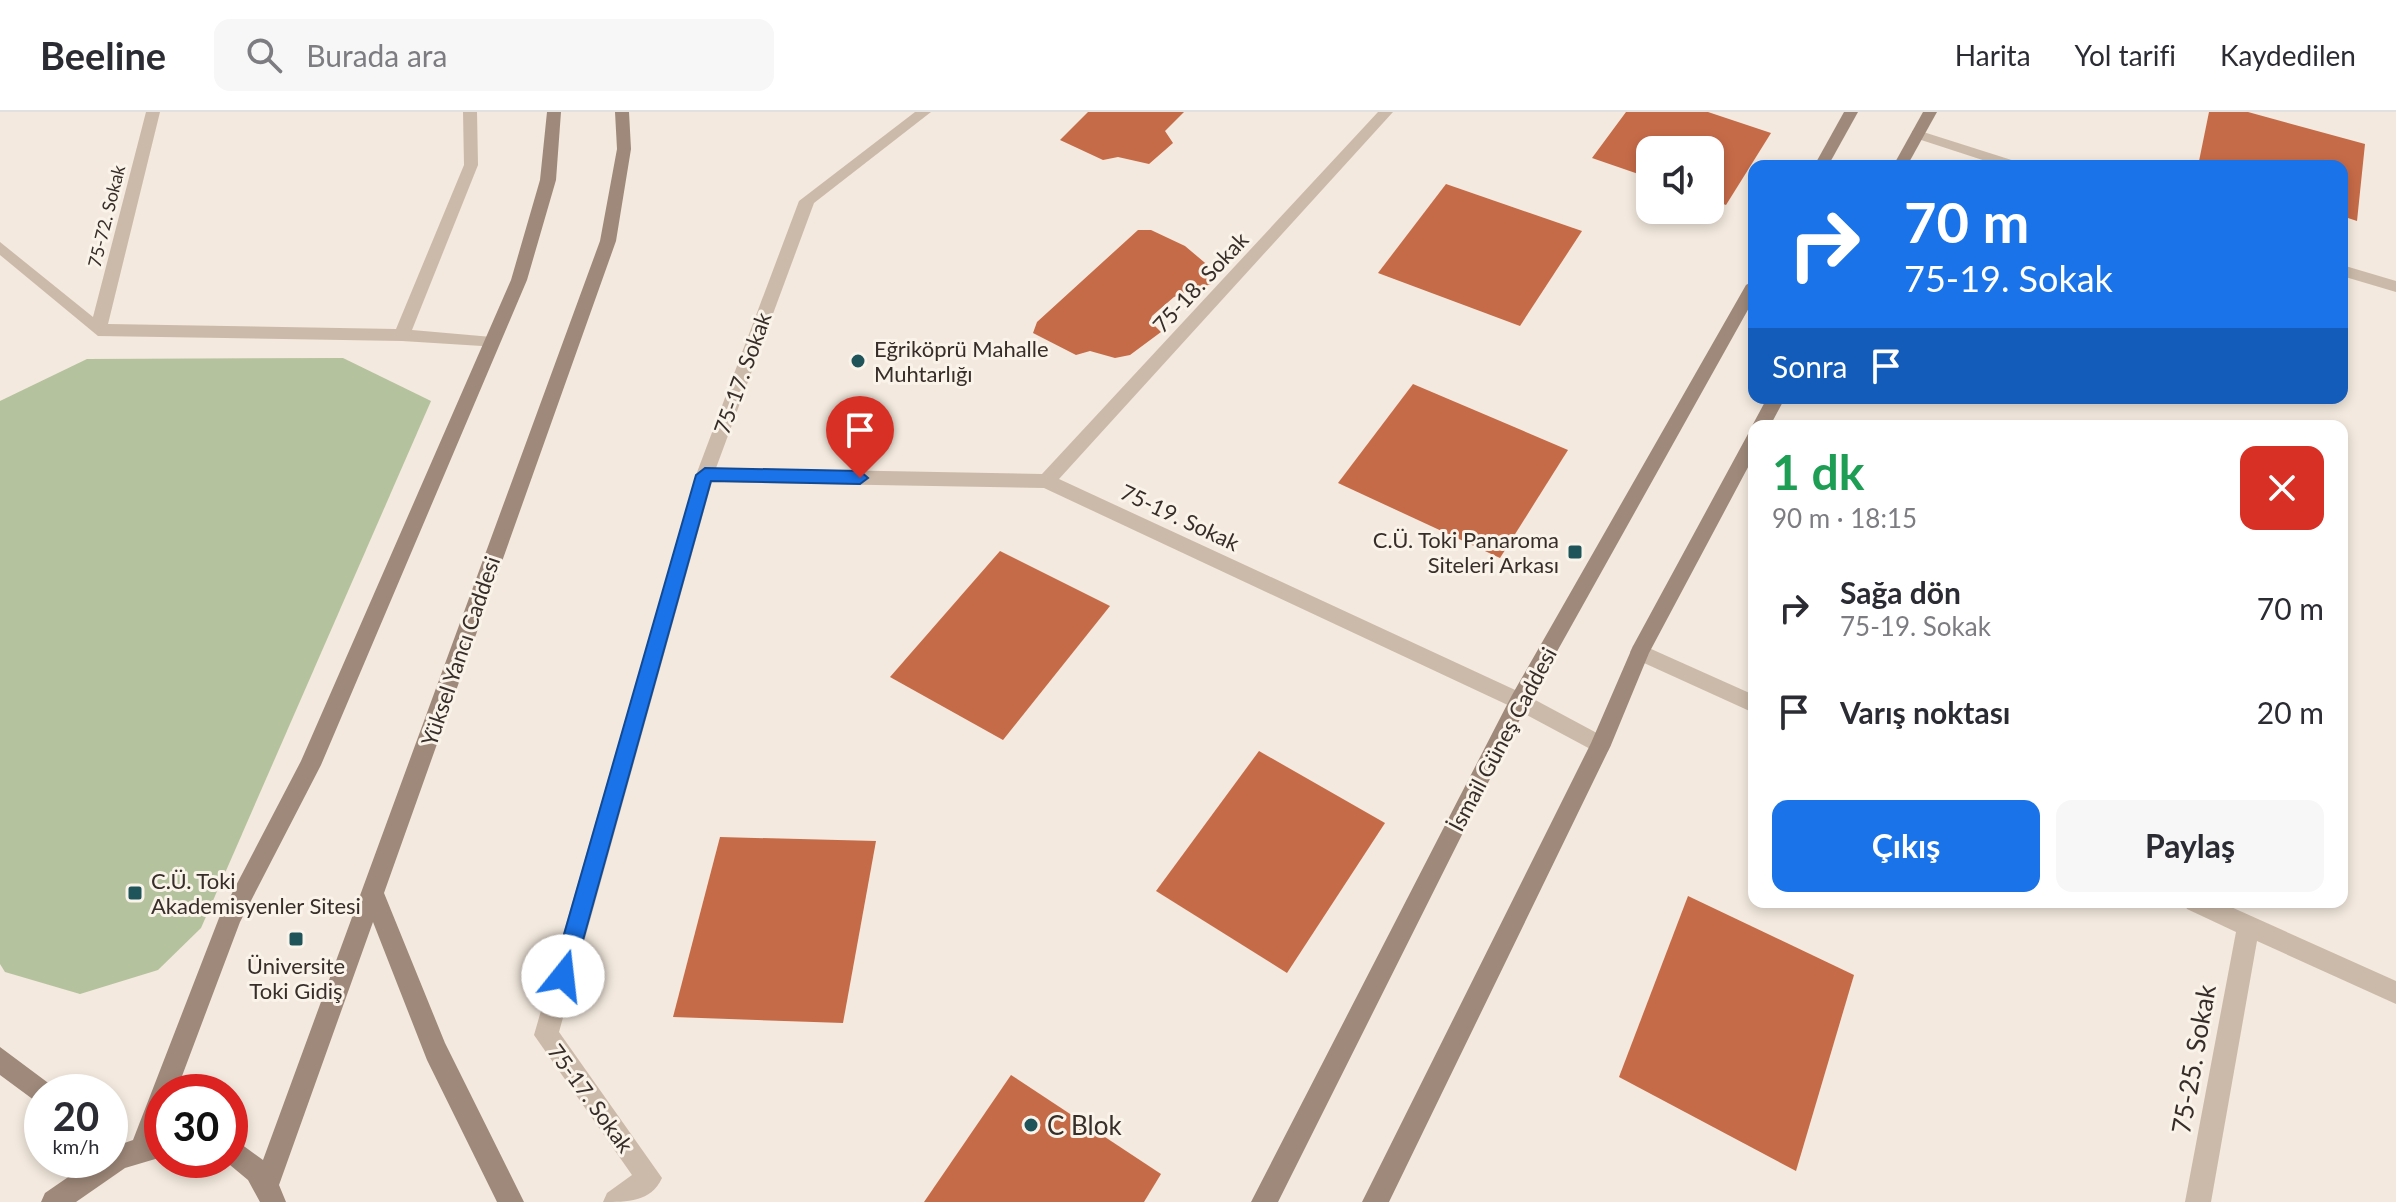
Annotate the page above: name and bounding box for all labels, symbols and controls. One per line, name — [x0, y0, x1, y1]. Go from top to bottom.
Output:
search box — [214, 19, 774, 91]
text: Beeline — [40, 32, 166, 78]
icon: search — [242, 33, 286, 77]
text: Burada ara — [306, 37, 447, 73]
text: Harita — [1955, 38, 2031, 72]
text: Yol tarifi — [2075, 38, 2176, 72]
text: Kaydedilen — [2220, 38, 2356, 72]
map controls — [1636, 136, 1724, 224]
button: sound — [1636, 136, 1724, 224]
street label: 75-72. Sokak — [83, 162, 130, 269]
text: 70 m — [1904, 188, 2029, 255]
icon: right — [1772, 192, 1876, 296]
street label: 75-18. Sokak — [1147, 226, 1254, 338]
text: 75-19. Sokak — [1904, 256, 2113, 300]
street label: 75-17. Sokak — [707, 308, 777, 438]
place label: Eğriköprü Mahalle Muhtarlığı — [874, 335, 1049, 387]
icon: arrive — [1864, 344, 1908, 388]
text: Sonra — [1772, 348, 1848, 384]
marker: Eğriköprü Mahalle Muhtarlığı — [849, 352, 867, 370]
pin — [826, 396, 894, 478]
icon: arrive — [838, 408, 882, 452]
text: 1 dk — [1772, 443, 1864, 500]
button: close — [2240, 446, 2324, 530]
street label: 75-19. Sokak — [1116, 478, 1244, 557]
text: 90 m · 18:15 — [1772, 502, 1917, 534]
place label: C.Ü. Toki Panaroma Siteleri Arkası — [1373, 526, 1559, 578]
marker: C.Ü. Toki Panaroma Siteleri Arkası — [1566, 543, 1584, 561]
street label: Yüksel Yancı Caddesi — [415, 553, 505, 749]
text: Sağa dön — [1840, 574, 1961, 610]
icon: right — [1772, 586, 1816, 630]
text: 70 m — [2257, 590, 2324, 626]
text: 75-19. Sokak — [1840, 610, 1991, 642]
street label: İsmail Güneş Caddesi — [1442, 642, 1562, 836]
icon: arrive — [1772, 690, 1816, 734]
text: Varış noktası — [1840, 694, 2011, 730]
text: 20 m — [2257, 694, 2324, 730]
button: Çıkış — [1772, 800, 2040, 892]
button: Paylaş — [2056, 800, 2324, 892]
place label: C.Ü. Toki Akademisyenler Sitesi — [151, 867, 361, 919]
marker: C.Ü. Toki Akademisyenler Sitesi — [126, 884, 144, 902]
marker: Üniversite Toki Gidiş — [287, 930, 305, 948]
position arrow — [521, 934, 605, 1018]
place label: Üniversite Toki Gidiş — [247, 952, 345, 1004]
street label: 75-25. Sokak — [2164, 981, 2222, 1136]
street label: 75-17. Sokak — [543, 1038, 640, 1158]
speed limit sign: 30 — [144, 1074, 248, 1178]
text: 20 — [53, 1092, 99, 1140]
place label: C Blok — [1047, 1109, 1122, 1141]
marker: C Blok — [1022, 1116, 1040, 1134]
text: km/h — [53, 1134, 99, 1158]

